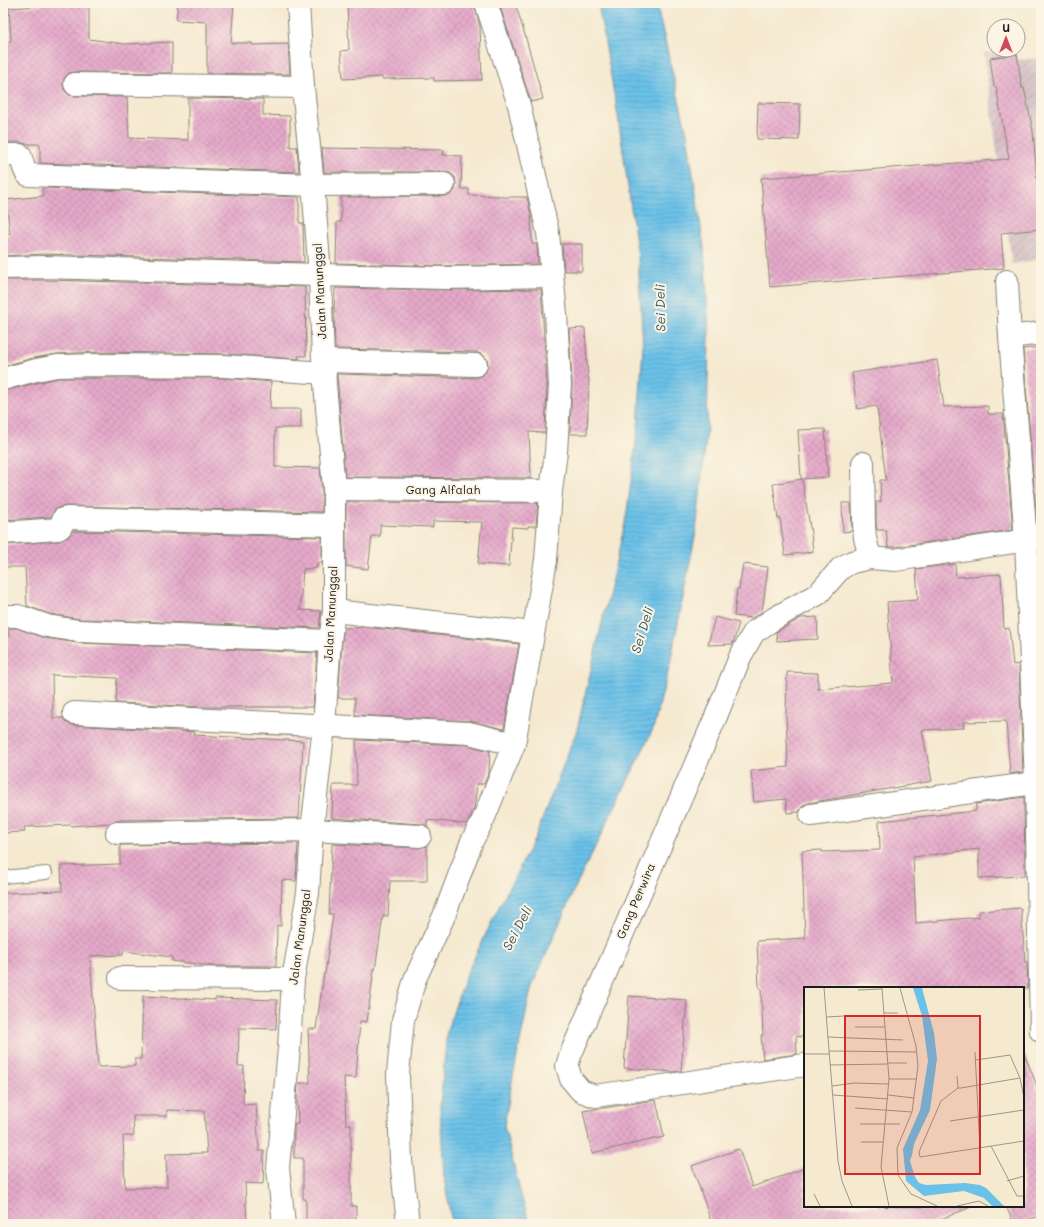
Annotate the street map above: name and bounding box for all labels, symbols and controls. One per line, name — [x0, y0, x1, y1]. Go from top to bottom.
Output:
north arrow — [986, 18, 1026, 58]
text: U — [1002, 20, 1010, 35]
street label: Jalan Manunggal — [308, 243, 330, 340]
water label: Sei Deli — [651, 284, 668, 332]
street label: Gang Alfalah — [406, 481, 480, 497]
street label: Jalan Manunggal — [319, 565, 341, 662]
water label: Sei Deli — [626, 605, 657, 655]
street label: Gang Perwira — [612, 860, 658, 941]
street label: Jalan Manunggal — [284, 888, 314, 986]
water label: Sei Deli — [498, 903, 535, 953]
inset map — [804, 987, 1024, 1207]

